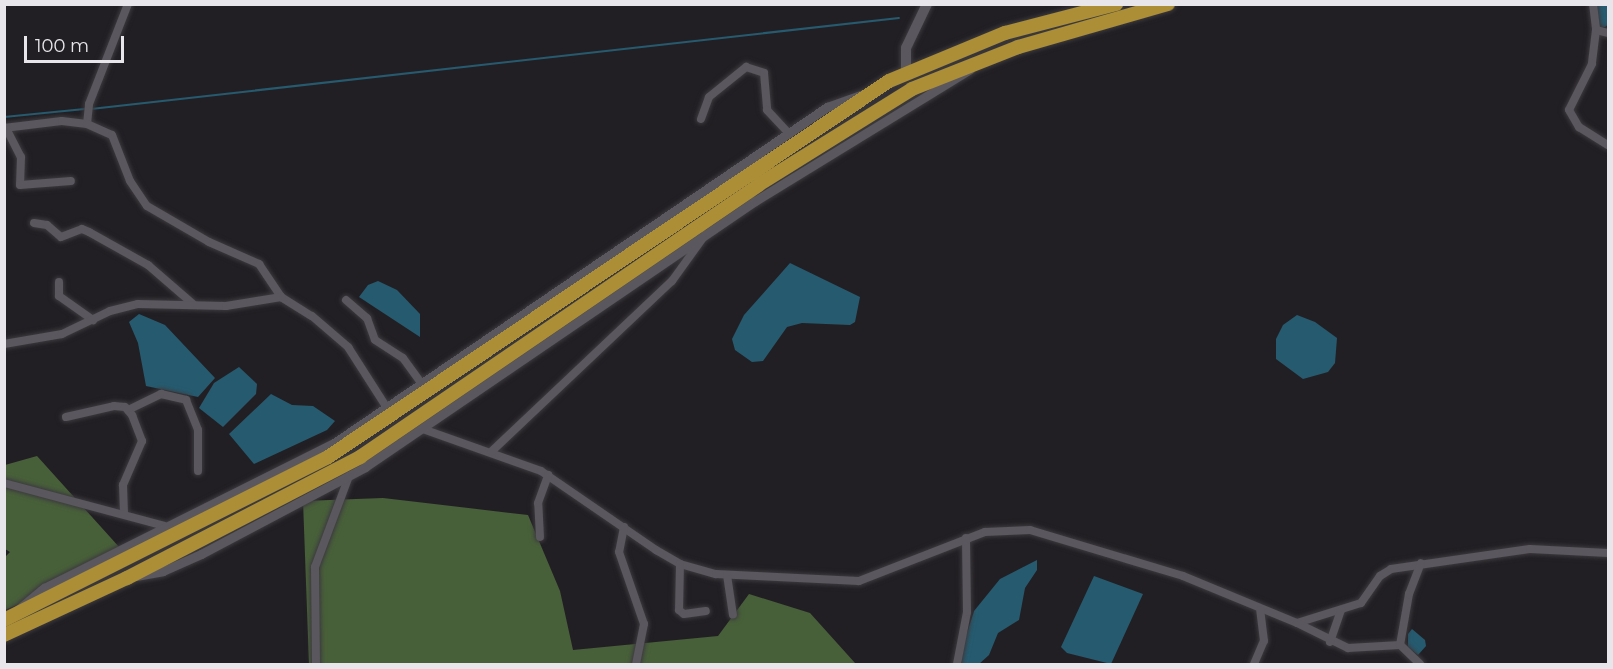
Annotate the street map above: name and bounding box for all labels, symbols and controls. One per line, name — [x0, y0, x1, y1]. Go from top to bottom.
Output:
scale bar — [27, 24, 128, 62]
text: 100 m — [35, 35, 89, 57]

